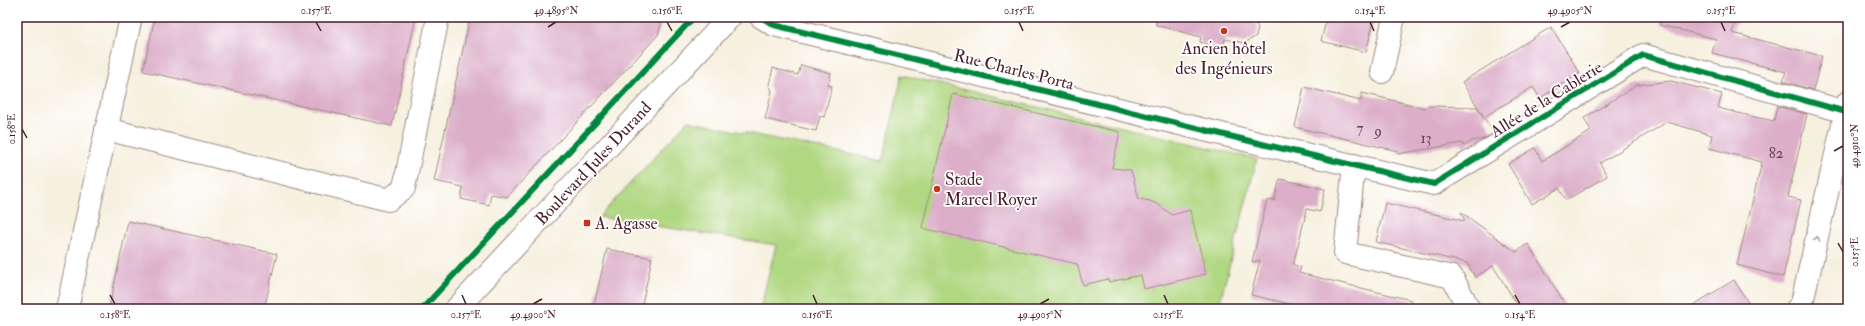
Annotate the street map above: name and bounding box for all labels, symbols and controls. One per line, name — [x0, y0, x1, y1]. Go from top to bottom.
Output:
text: 0.157°E — [301, 5, 331, 17]
text: 49.4895°N — [534, 5, 578, 17]
text: 0.156°E — [652, 5, 682, 17]
text: 0.155°E — [1004, 5, 1034, 17]
text: 0.154°E — [1355, 5, 1385, 17]
text: 49.4905°N — [1547, 5, 1593, 17]
text: 0.153°E — [1706, 5, 1736, 17]
marker: Ancien hôtel des Ingénieurs — [1219, 26, 1229, 36]
place label: Ancien hôtel des Ingénieurs — [1175, 38, 1273, 79]
street label: Rue Charles Porta — [951, 44, 1077, 95]
street label: Allée de la Cablerie — [1486, 57, 1606, 143]
street label: Boulevard Jules Durand — [531, 97, 657, 230]
text: 0.158°E — [6, 114, 18, 144]
house number: 7 — [1357, 119, 1364, 138]
house number: 9 — [1373, 122, 1382, 141]
text: 49.4910°N — [1849, 124, 1861, 168]
house number: 13 — [1420, 129, 1432, 148]
house number: 82 — [1769, 144, 1784, 163]
place label: Stade Marcel Royer — [945, 169, 1038, 211]
marker: Stade Marcel Royer — [932, 184, 942, 194]
place label: A. Agasse — [594, 213, 658, 234]
marker: A. Agasse — [582, 218, 592, 228]
one-way arrow — [1813, 236, 1821, 242]
text: 0.153°E — [1849, 237, 1861, 267]
text: 0.158°E — [100, 309, 130, 321]
text: 0.157°E — [451, 309, 481, 321]
text: 49.4900°N — [510, 309, 556, 321]
text: 0.156°E — [802, 309, 832, 321]
text: 49.4905°N — [1017, 309, 1063, 321]
text: 0.155°E — [1153, 309, 1183, 321]
text: 0.154°E — [1505, 309, 1535, 321]

